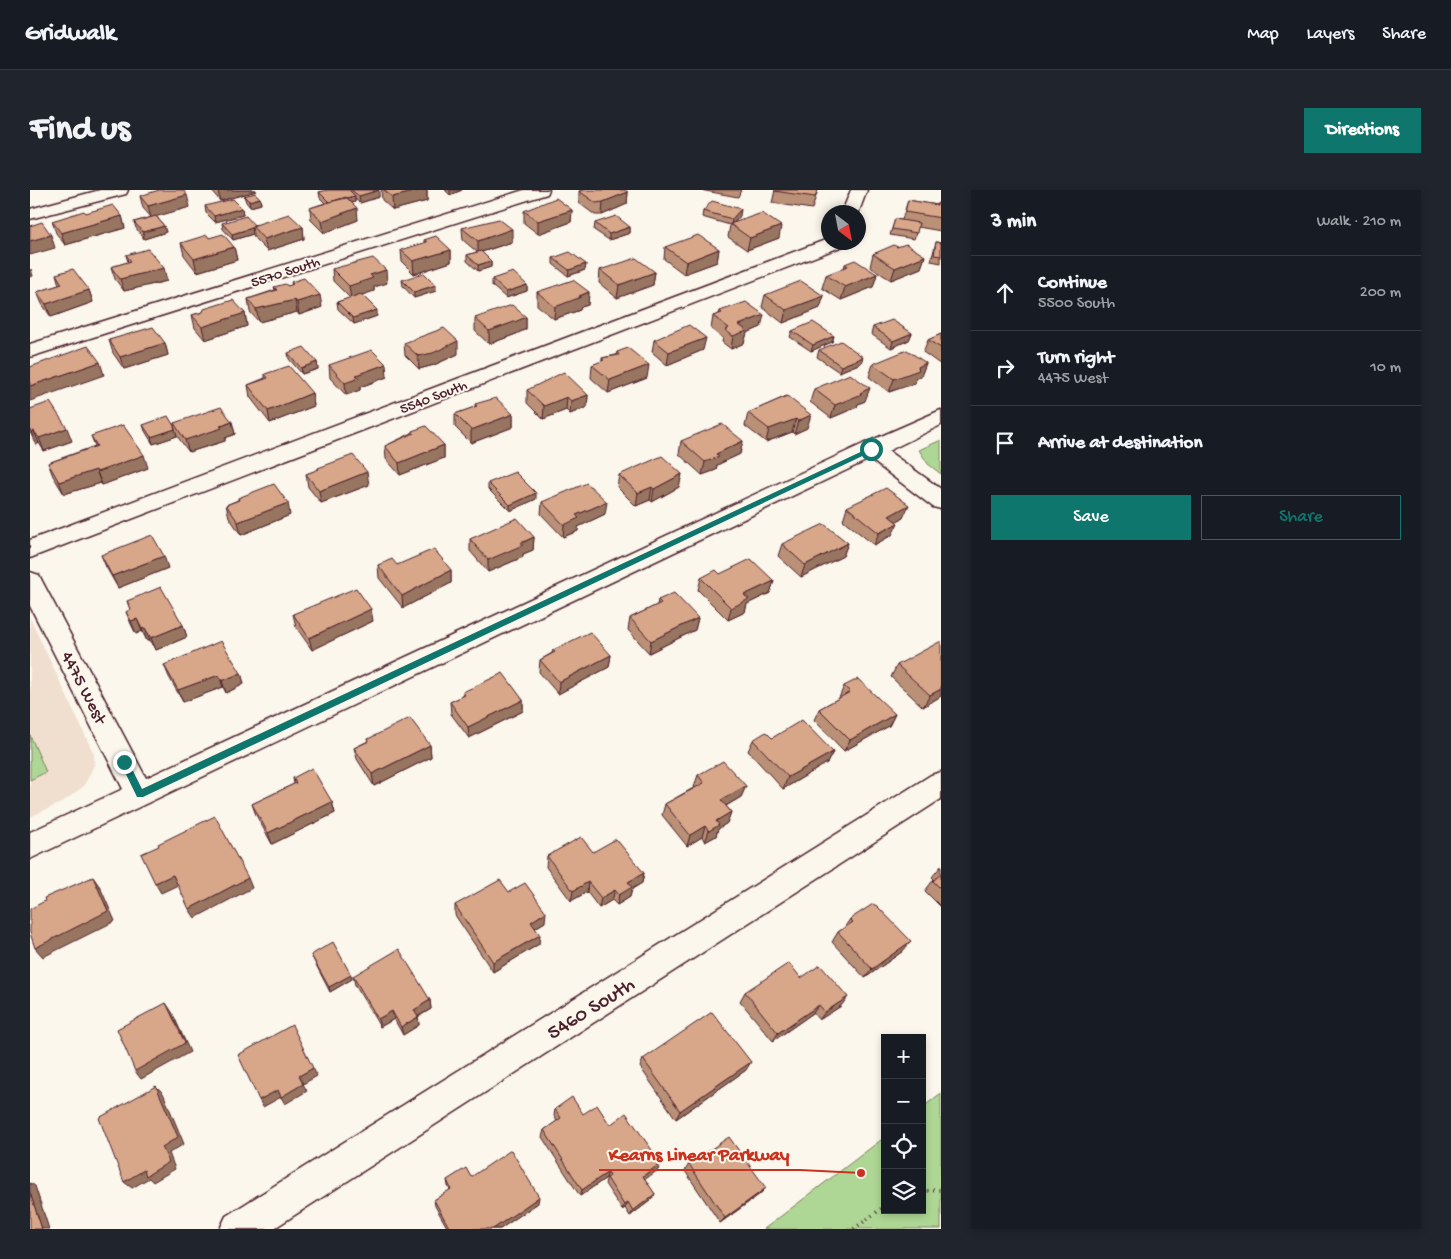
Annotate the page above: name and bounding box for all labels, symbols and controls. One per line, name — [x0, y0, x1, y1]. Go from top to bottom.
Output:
text: Gridwalk — [25, 20, 116, 49]
text: Map — [1247, 24, 1279, 45]
text: Layers — [1307, 24, 1354, 45]
text: Share — [1382, 24, 1426, 45]
button: Directions — [1304, 108, 1421, 153]
text: Find us — [30, 110, 130, 151]
north arrow — [821, 205, 866, 250]
text: 3 min — [991, 210, 1036, 235]
text: Walk · 210 m — [1317, 213, 1401, 232]
street label: 5570 South — [249, 253, 322, 293]
text: Continue — [1038, 272, 1107, 295]
icon: ahead — [991, 279, 1019, 307]
text: 200 m — [1360, 284, 1401, 303]
text: 5500 South — [1038, 295, 1115, 314]
text: Turn right — [1038, 347, 1114, 370]
icon: right — [991, 354, 1019, 382]
text: 10 m — [1370, 359, 1401, 378]
text: 4475 West — [1038, 370, 1108, 389]
street label: 5540 South — [397, 377, 470, 419]
icon: arrive — [991, 429, 1019, 457]
text: Arrive at destination — [1038, 432, 1202, 455]
route start — [860, 438, 883, 461]
button: Save — [991, 495, 1191, 540]
button: Share — [1201, 495, 1401, 540]
street label: 4475 West — [56, 648, 111, 729]
route end — [113, 751, 136, 774]
street label: 5460 South — [543, 973, 640, 1047]
map controls — [881, 1034, 926, 1214]
button: + — [881, 1034, 926, 1079]
button: − — [881, 1079, 926, 1124]
button: locate — [881, 1124, 926, 1169]
callout: Kearns Linear Parkway — [599, 1136, 800, 1170]
text: Kearns Linear Parkway — [608, 1145, 790, 1168]
button: layers — [881, 1169, 926, 1214]

